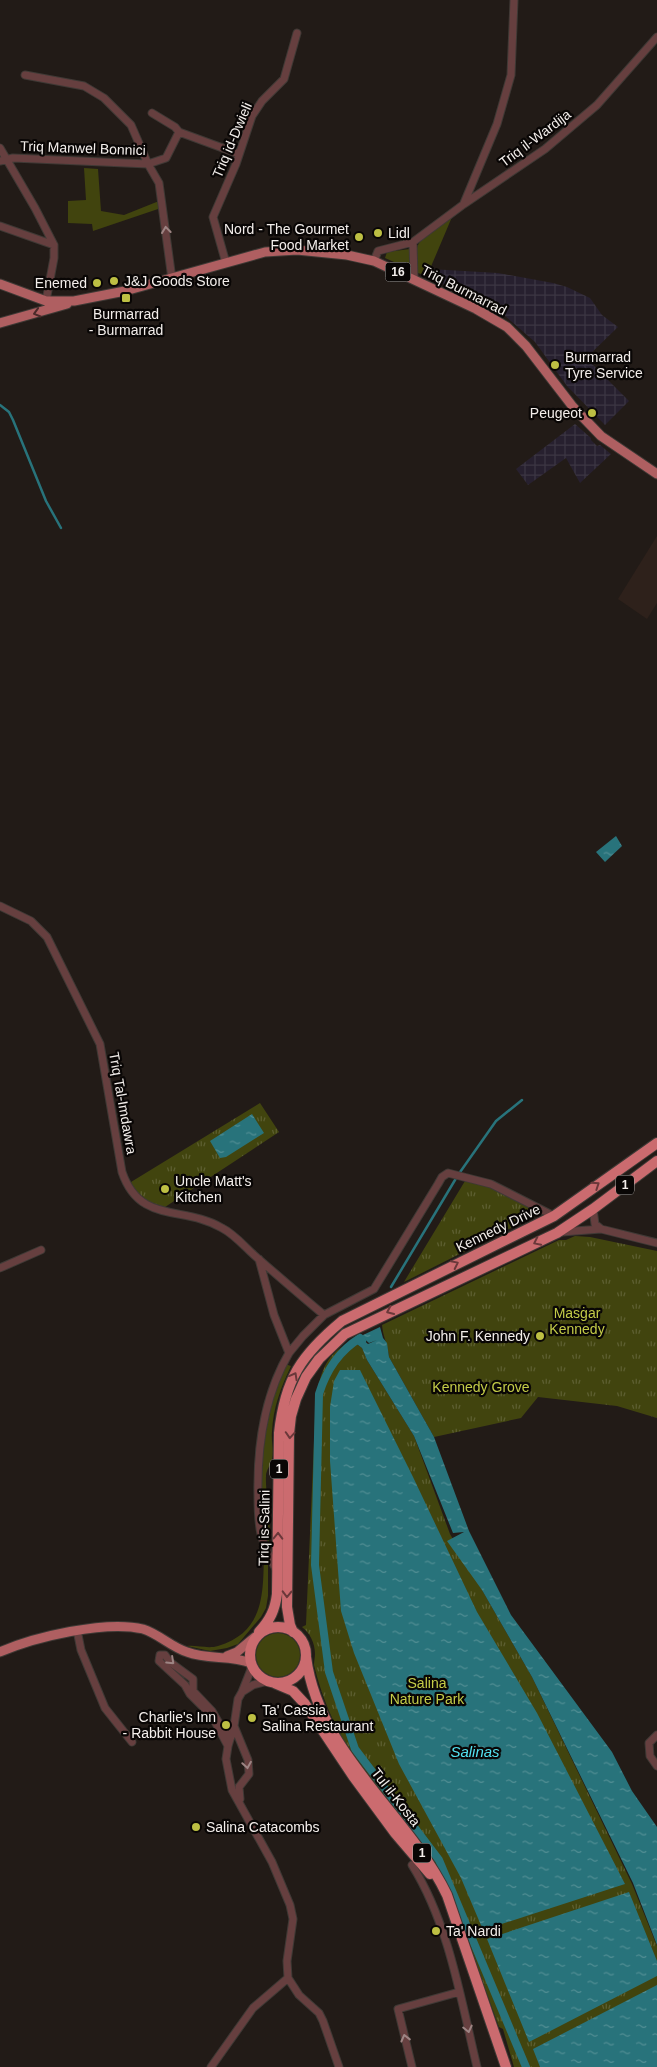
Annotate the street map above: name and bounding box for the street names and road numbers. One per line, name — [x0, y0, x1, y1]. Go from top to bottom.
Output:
street label: Triq id-Dwieli — [209, 100, 255, 180]
street label: Triq il-Wardija — [496, 106, 574, 170]
street label: Triq Manwel Bonnici — [20, 138, 146, 158]
road number: 16 — [386, 262, 410, 282]
street label: Triq Burmarrad — [419, 262, 509, 318]
street label: Triq Tal-Imdawra — [106, 1051, 140, 1156]
road number: 1 — [616, 1176, 634, 1194]
street label: Kennedy Drive — [453, 1201, 543, 1255]
road number: 1 — [270, 1460, 288, 1478]
street label: Triq is-Salini — [255, 1490, 273, 1566]
street label: Tul il-Kosta — [368, 1765, 424, 1829]
road number: 1 — [413, 1844, 431, 1862]

